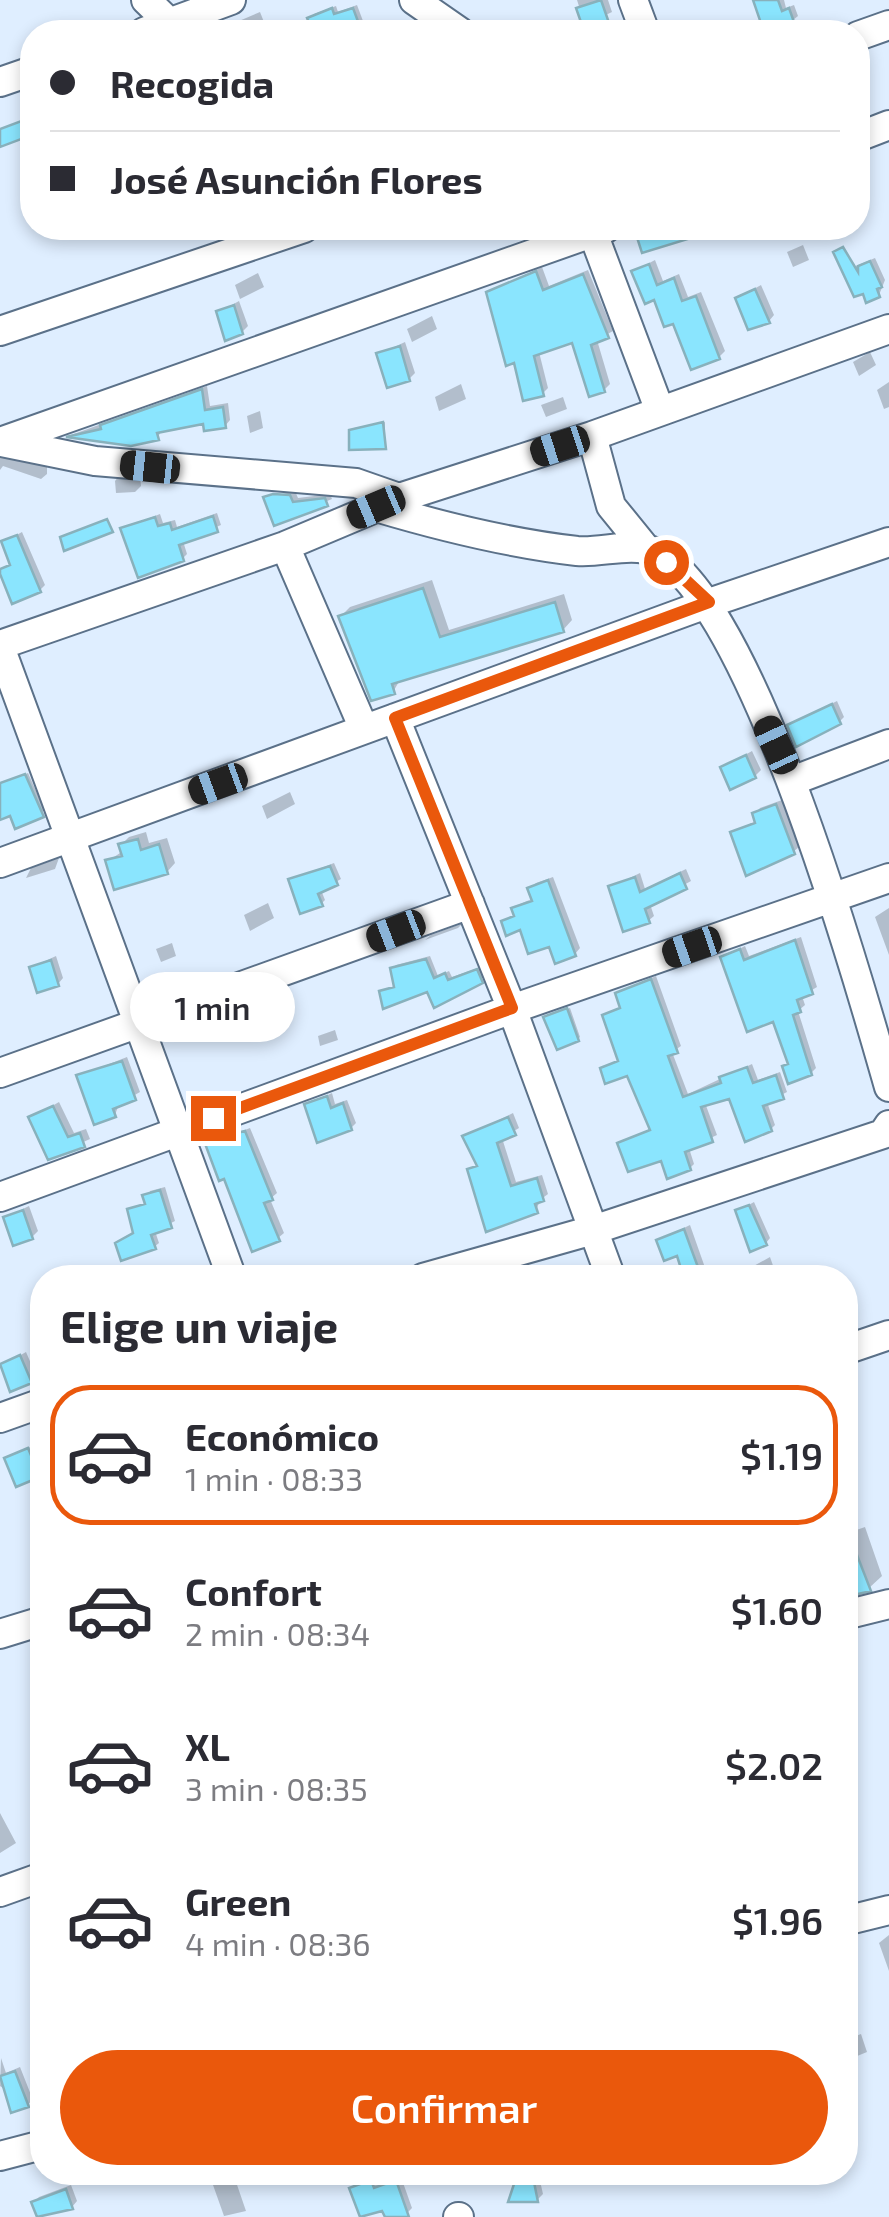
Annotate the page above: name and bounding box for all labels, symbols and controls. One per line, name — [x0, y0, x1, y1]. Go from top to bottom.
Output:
text: Recogida — [110, 60, 274, 106]
text: José Asunción Flores — [110, 156, 483, 202]
car — [527, 422, 593, 470]
car — [119, 449, 181, 485]
car — [343, 481, 409, 533]
route start — [644, 540, 689, 585]
car — [750, 711, 802, 779]
car — [185, 760, 251, 808]
car — [363, 906, 429, 956]
car — [659, 923, 725, 971]
callout: 1 min — [130, 973, 296, 1043]
text: 1 min — [175, 988, 250, 1026]
route end — [191, 1096, 236, 1141]
text: Elige un viaje — [60, 1298, 338, 1352]
icon: car — [65, 1410, 155, 1500]
text: Económico — [185, 1413, 379, 1459]
text: $1.19 — [740, 1432, 823, 1478]
text: 1 min · 08:33 — [185, 1459, 363, 1497]
icon: car — [65, 1565, 155, 1655]
text: Confort — [185, 1568, 322, 1614]
text: $1.60 — [731, 1587, 823, 1633]
text: 2 min · 08:34 — [185, 1614, 370, 1652]
icon: car — [65, 1720, 155, 1810]
text: XL — [185, 1723, 230, 1769]
text: $2.02 — [725, 1742, 823, 1788]
text: 3 min · 08:35 — [185, 1769, 368, 1807]
icon: car — [65, 1875, 155, 1965]
text: Green — [185, 1878, 291, 1924]
text: $1.96 — [732, 1897, 823, 1943]
text: 4 min · 08:36 — [185, 1924, 371, 1962]
button: Confirmar — [60, 2050, 828, 2165]

